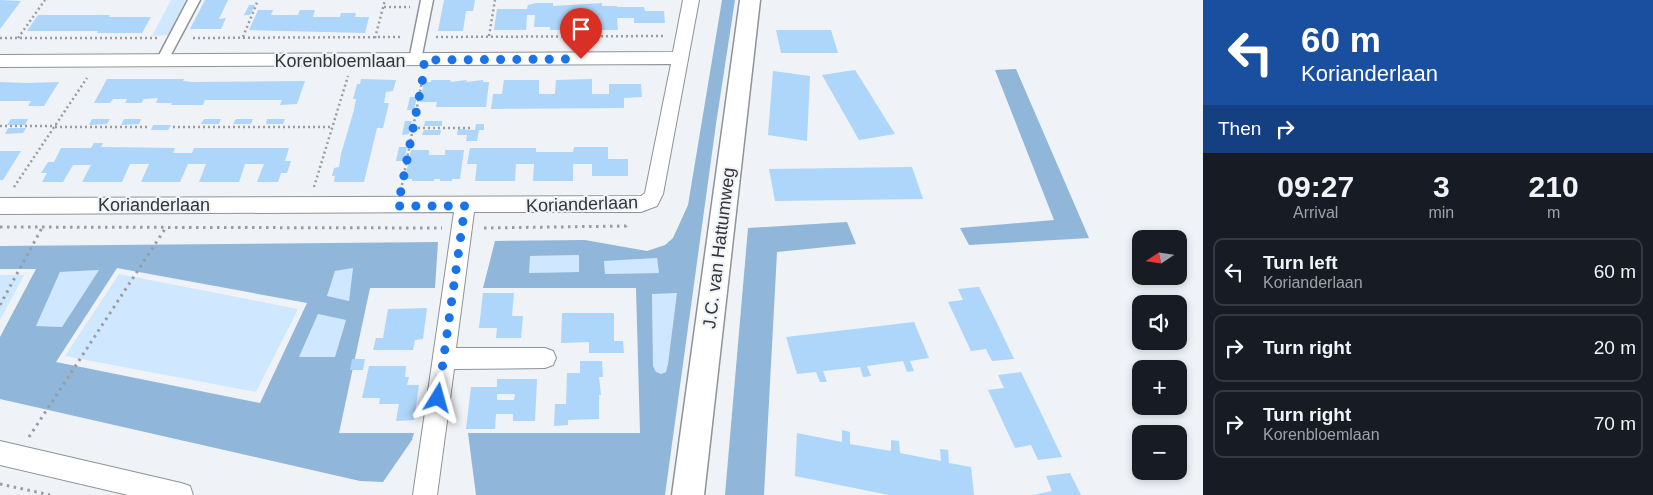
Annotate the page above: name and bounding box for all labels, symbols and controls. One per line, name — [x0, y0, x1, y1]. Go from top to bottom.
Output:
pin — [560, 8, 602, 59]
icon: arrive — [567, 15, 595, 43]
icon: left — [1218, 20, 1283, 85]
text: 60 m — [1301, 20, 1381, 59]
street label: Korenbloemlaan — [274, 51, 406, 71]
text: Korianderlaan — [1301, 61, 1438, 86]
icon: right — [1271, 115, 1299, 143]
text: Then — [1218, 118, 1261, 139]
street label: J.C. van Hattumweg — [699, 166, 739, 330]
text: 09:27 — [1277, 170, 1354, 203]
text: 3 — [1433, 170, 1450, 203]
text: 210 — [1529, 170, 1579, 203]
street label: Korianderlaan — [526, 192, 638, 216]
street label: Korianderlaan — [98, 195, 210, 215]
text: Arrival — [1293, 204, 1338, 221]
text: min — [1428, 204, 1454, 221]
text: m — [1547, 204, 1560, 221]
north arrow — [1132, 230, 1188, 285]
map controls — [1132, 230, 1187, 480]
text: Turn left — [1263, 252, 1338, 273]
icon: left — [1220, 258, 1248, 286]
text: 60 m — [1594, 261, 1636, 282]
text: Korianderlaan — [1263, 274, 1363, 291]
button: sound — [1132, 295, 1187, 350]
icon: right — [1220, 334, 1248, 362]
text: Turn right — [1263, 337, 1351, 358]
text: 20 m — [1594, 337, 1636, 358]
button: + — [1132, 360, 1187, 415]
position arrow — [411, 371, 463, 423]
text: Turn right — [1263, 404, 1351, 425]
icon: right — [1220, 410, 1248, 438]
text: 70 m — [1594, 413, 1636, 434]
button: − — [1132, 425, 1187, 480]
text: Korenbloemlaan — [1263, 426, 1380, 443]

